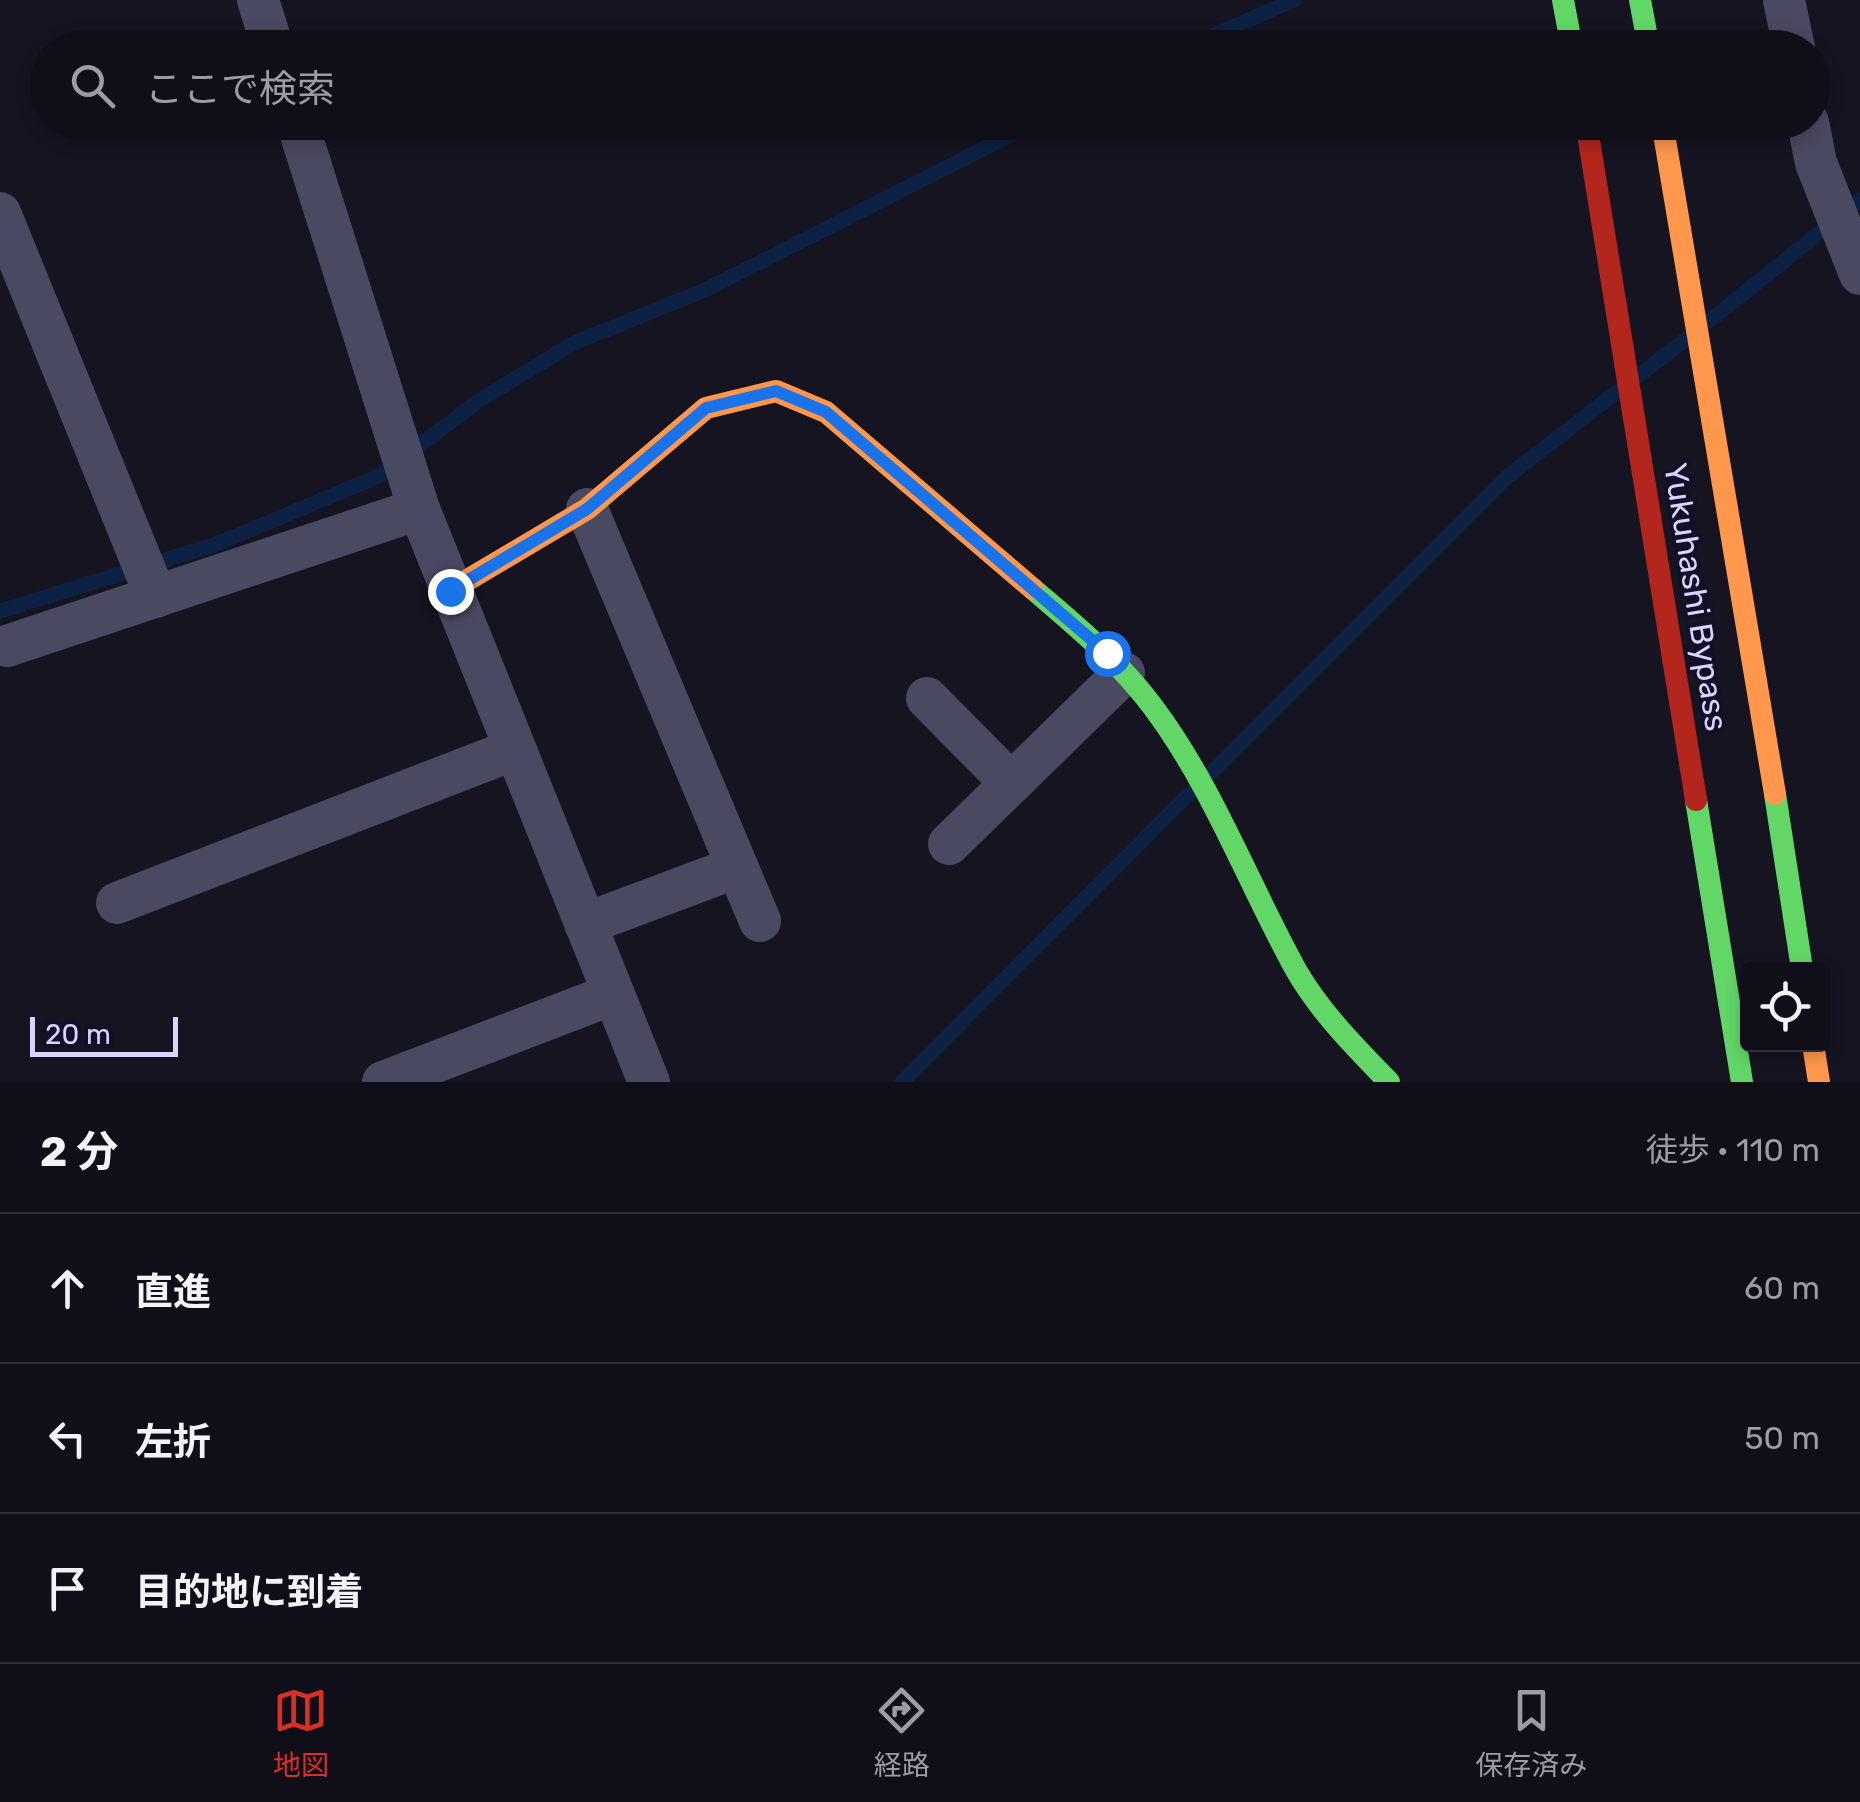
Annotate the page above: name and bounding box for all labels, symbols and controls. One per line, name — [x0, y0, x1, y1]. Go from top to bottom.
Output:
search box — [30, 30, 1830, 140]
icon: search — [65, 58, 120, 113]
text: ここで検索 — [145, 66, 335, 112]
street label: Yukuhashi Bypass — [1656, 460, 1736, 734]
route end — [428, 569, 474, 615]
route start — [1085, 631, 1131, 677]
map controls — [1740, 962, 1830, 1052]
button: locate — [1740, 962, 1830, 1052]
scale bar — [30, 1012, 178, 1056]
text: 20 m — [45, 1018, 111, 1051]
text: 2 分 — [40, 1127, 118, 1177]
text: 徒歩 · 110 m — [1646, 1131, 1820, 1169]
icon: ahead — [40, 1261, 95, 1316]
text: 直進 — [135, 1269, 211, 1315]
text: 60 m — [1744, 1269, 1820, 1307]
icon: left — [40, 1411, 95, 1466]
text: 左折 — [135, 1419, 211, 1465]
text: 50 m — [1744, 1419, 1820, 1457]
icon: arrive — [40, 1561, 95, 1616]
text: 目的地に到着 — [135, 1569, 363, 1615]
tab: 地図 — [273, 1683, 329, 1783]
tab: 経路 — [874, 1683, 930, 1783]
tab: 保存済み — [1475, 1683, 1587, 1783]

